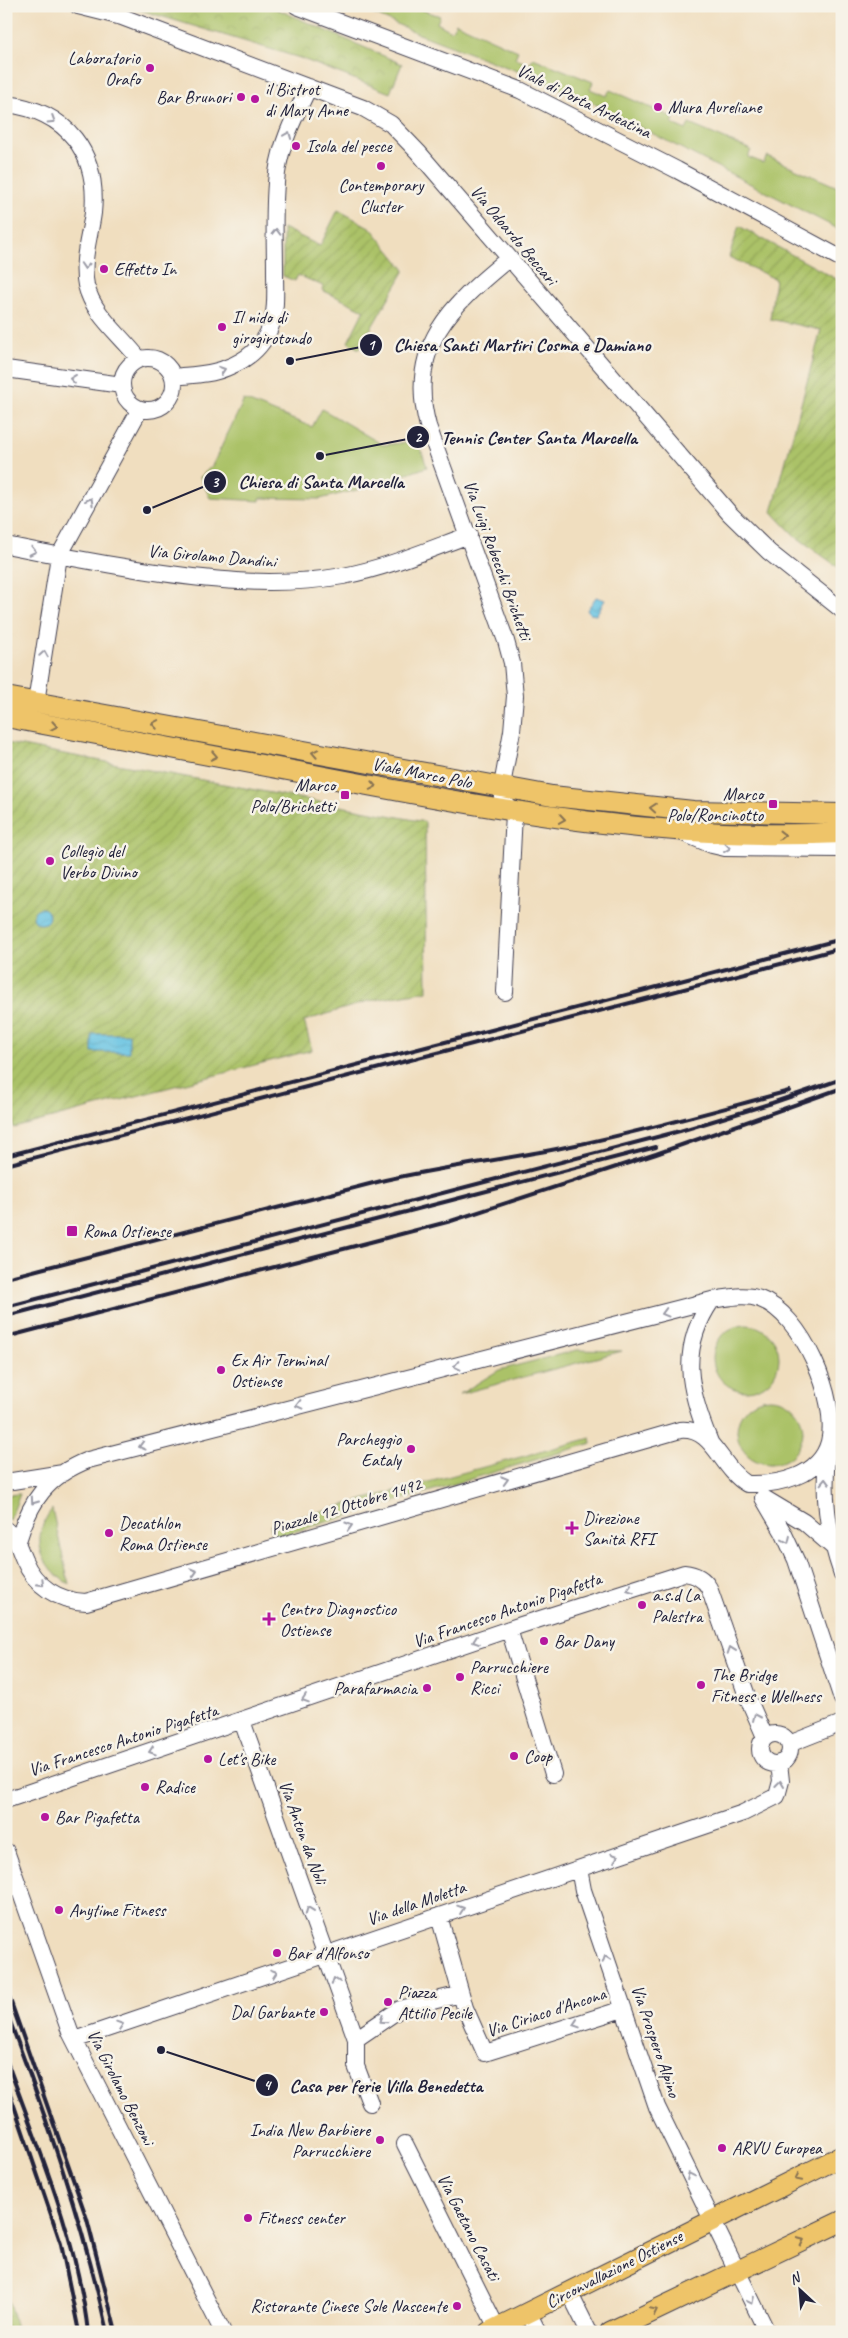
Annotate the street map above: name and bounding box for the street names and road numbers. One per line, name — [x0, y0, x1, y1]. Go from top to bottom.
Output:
street label: Viale di Porta Ardeatina — [513, 59, 656, 144]
street label: Via Odoardo Beccari — [466, 180, 564, 292]
street label: Via Luigi Robecchi Brichetti — [459, 477, 538, 645]
street label: Via Girolamo Dandini — [147, 539, 279, 573]
street label: Viale Marco Polo — [370, 753, 475, 794]
street label: Piazzale 12 Ottobre 1492 — [268, 1472, 426, 1539]
street label: Via Francesco Antonio Pigafetta — [410, 1567, 606, 1653]
street label: Via Francesco Antonio Pigafetta — [26, 1699, 222, 1781]
street label: Via Anton da Noli — [274, 1777, 333, 1889]
street label: Via della Moletta — [364, 1875, 469, 1930]
street label: Via Ciriaco d'Ancona — [484, 1982, 610, 2042]
street label: Via Prospero Alpino — [626, 1982, 686, 2102]
street label: Via Girolamo Benzoni — [82, 2026, 161, 2151]
street label: Via Gaetano Casati — [433, 2170, 507, 2286]
street label: Circonvallazione Ostiense — [542, 2225, 687, 2313]

